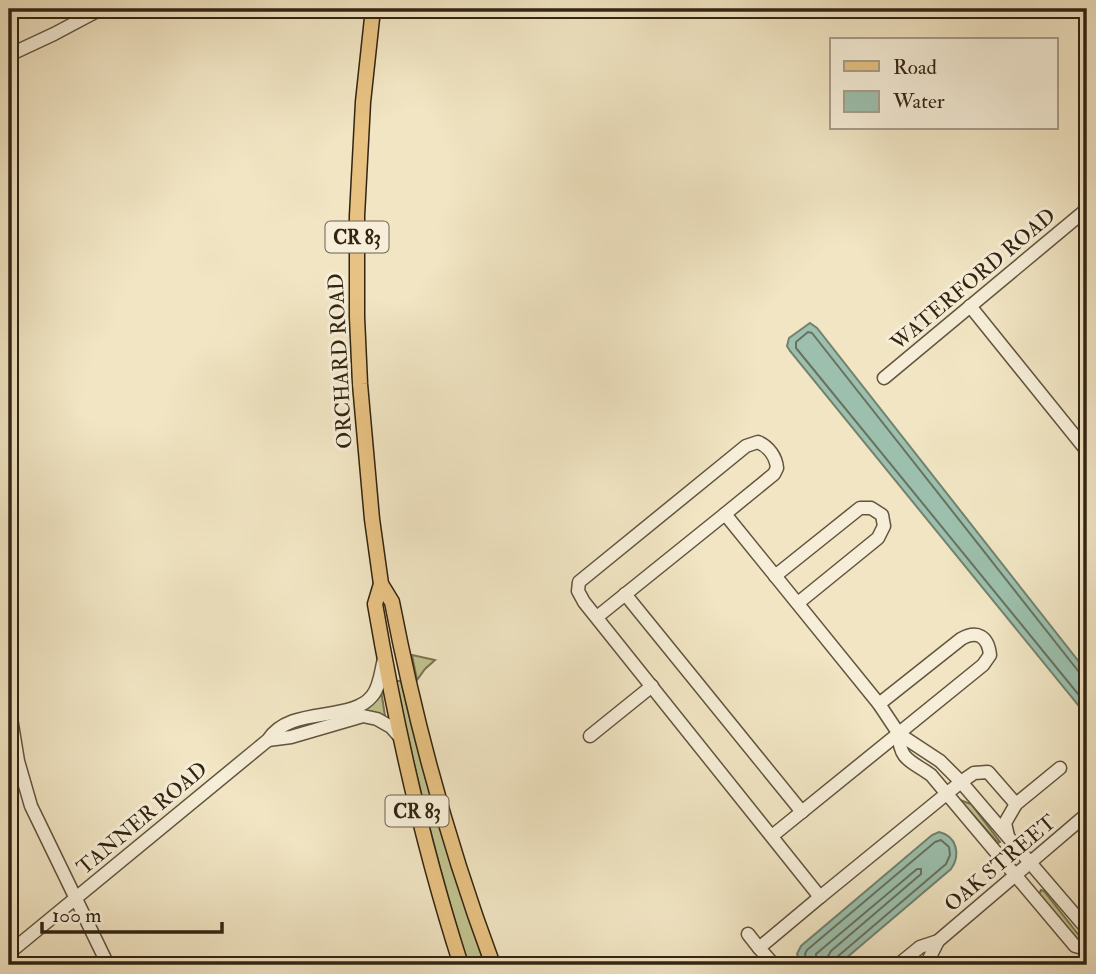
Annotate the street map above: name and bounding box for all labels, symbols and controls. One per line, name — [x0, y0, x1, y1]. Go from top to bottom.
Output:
legend — [830, 38, 1058, 130]
text: Road — [893, 54, 938, 81]
text: Water — [892, 88, 945, 115]
street label: WATERFORD ROAD — [885, 202, 1061, 357]
road number: CR 83 — [326, 221, 388, 252]
street label: ORCHARD ROAD — [322, 272, 359, 450]
street label: TANNER ROAD — [71, 756, 213, 881]
road number: CR 83 — [386, 796, 448, 826]
street label: OAK STREET — [939, 809, 1062, 918]
scale bar — [42, 890, 222, 934]
text: 100 m — [52, 902, 102, 929]

